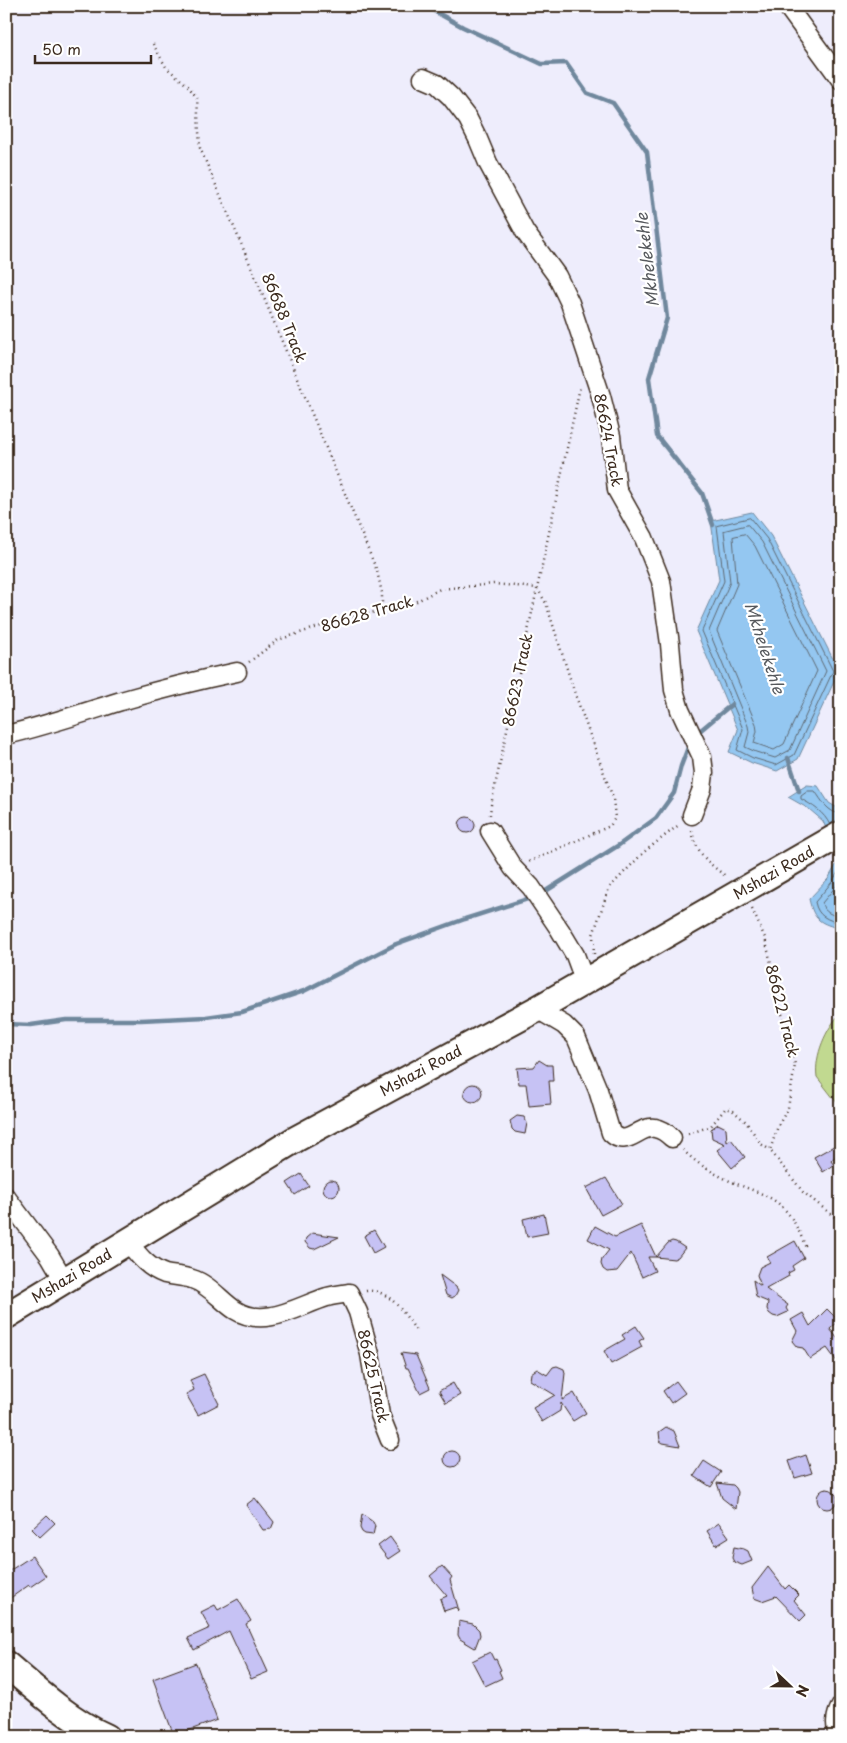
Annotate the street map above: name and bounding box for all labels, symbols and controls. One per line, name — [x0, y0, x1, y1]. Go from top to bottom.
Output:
scale bar — [35, 32, 151, 64]
text: 50 m — [42, 37, 81, 60]
water label: Mkhelekehle — [628, 210, 664, 309]
street label: 86688 Track — [257, 269, 314, 366]
street label: 86624 Track — [589, 391, 630, 488]
street label: 86628 Track — [318, 588, 416, 637]
water label: Mkhelekehle — [740, 599, 792, 698]
street label: 86623 Track — [495, 631, 538, 729]
street label: Mshazi Road — [728, 839, 818, 904]
street label: 86622 Track — [761, 962, 806, 1060]
street label: Mshazi Road — [375, 1038, 466, 1101]
street label: Mshazi Road — [27, 1242, 116, 1308]
street label: 86625 Track — [353, 1327, 396, 1425]
north arrow — [764, 1660, 814, 1710]
text: N — [791, 1682, 814, 1700]

